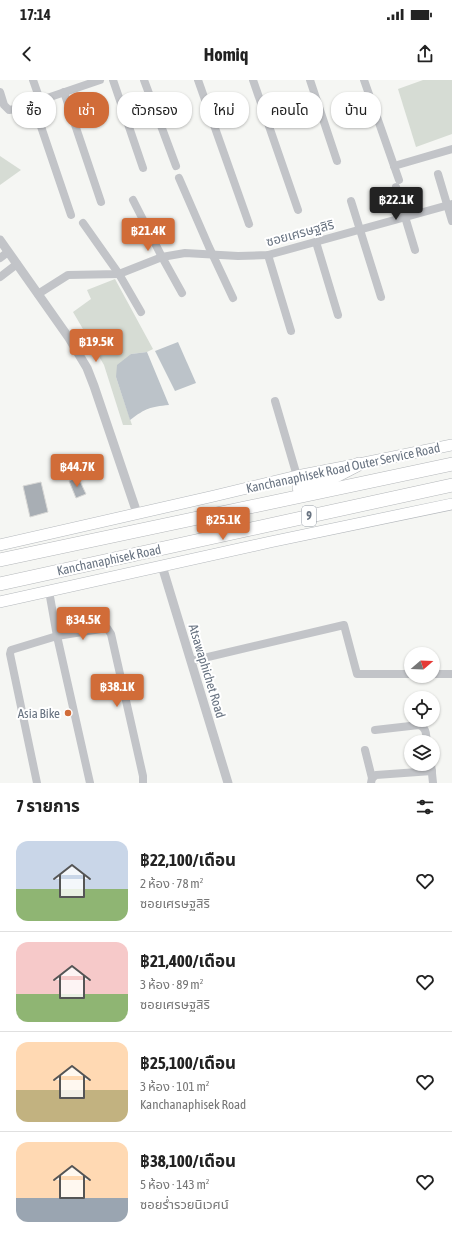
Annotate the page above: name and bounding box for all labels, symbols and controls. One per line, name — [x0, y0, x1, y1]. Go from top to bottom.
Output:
text: 17:14 — [20, 6, 51, 23]
icon: back — [16, 43, 38, 65]
icon: share — [414, 43, 436, 65]
text: Homiq — [204, 44, 248, 65]
chip: ซื้อ — [12, 92, 56, 128]
chip: เช่า — [64, 92, 109, 128]
chip: ตัวกรอง — [117, 92, 192, 128]
chip: ใหม่ — [200, 92, 249, 128]
chip: คอนโด — [257, 92, 323, 128]
chip: บ้าน — [331, 92, 381, 128]
pin: ฿22.1K — [363, 187, 429, 221]
text: ฿22.1K — [379, 192, 413, 207]
street label: ซอยเศรษฐสิริ — [264, 217, 336, 249]
pin: ฿21.4K — [115, 218, 181, 252]
text: ฿21.4K — [131, 223, 165, 238]
pin: ฿19.5K — [63, 329, 129, 363]
text: ฿19.5K — [79, 334, 113, 349]
street label: Kanchanaphisek Road Outer Service Road — [245, 440, 441, 496]
pin: ฿44.7K — [44, 454, 110, 488]
text: ฿44.7K — [60, 459, 94, 474]
road number: 9 — [302, 506, 316, 526]
pin: ฿25.1K — [190, 507, 256, 541]
text: ฿25.1K — [206, 512, 240, 527]
street label: Kanchanaphisek Road — [55, 542, 163, 578]
pin: ฿34.5K — [50, 607, 116, 641]
text: ฿34.5K — [66, 612, 100, 627]
street label: Atsawaphichet Road — [186, 622, 228, 720]
north arrow — [404, 647, 440, 683]
map controls — [404, 647, 440, 771]
pin: ฿38.1K — [84, 674, 150, 708]
text: ฿38.1K — [100, 679, 134, 694]
button: locate — [404, 691, 440, 727]
place label: Asia Bike — [18, 706, 60, 721]
marker: Asia Bike — [63, 708, 73, 718]
button: layers — [404, 735, 440, 771]
text: 7 รายการ — [16, 796, 80, 816]
icon: filters — [414, 796, 436, 818]
text: ฿22,100/เดือน — [140, 850, 236, 870]
icon: home — [48, 857, 96, 905]
icon: heart — [414, 870, 436, 892]
text: 2 ห้อง · 78 m² — [140, 876, 203, 891]
text: ซอยเศรษฐสิริ — [140, 896, 210, 911]
text: ฿21,400/เดือน — [140, 951, 236, 971]
icon: home — [48, 958, 96, 1006]
icon: heart — [414, 971, 436, 993]
text: 3 ห้อง · 89 m² — [140, 977, 203, 992]
text: ซอยเศรษฐสิริ — [140, 997, 210, 1012]
text: ฿25,100/เดือน — [140, 1053, 236, 1073]
icon: home — [48, 1058, 96, 1106]
icon: heart — [414, 1071, 436, 1093]
text: 3 ห้อง · 101 m² — [140, 1079, 209, 1094]
text: Kanchanaphisek Road — [140, 1097, 246, 1112]
text: ฿38,100/เดือน — [140, 1151, 236, 1171]
icon: home — [48, 1158, 96, 1206]
icon: heart — [414, 1171, 436, 1193]
text: 5 ห้อง · 143 m² — [140, 1177, 209, 1192]
text: ซอยร่ำรวยนิเวศน์ — [140, 1197, 229, 1212]

